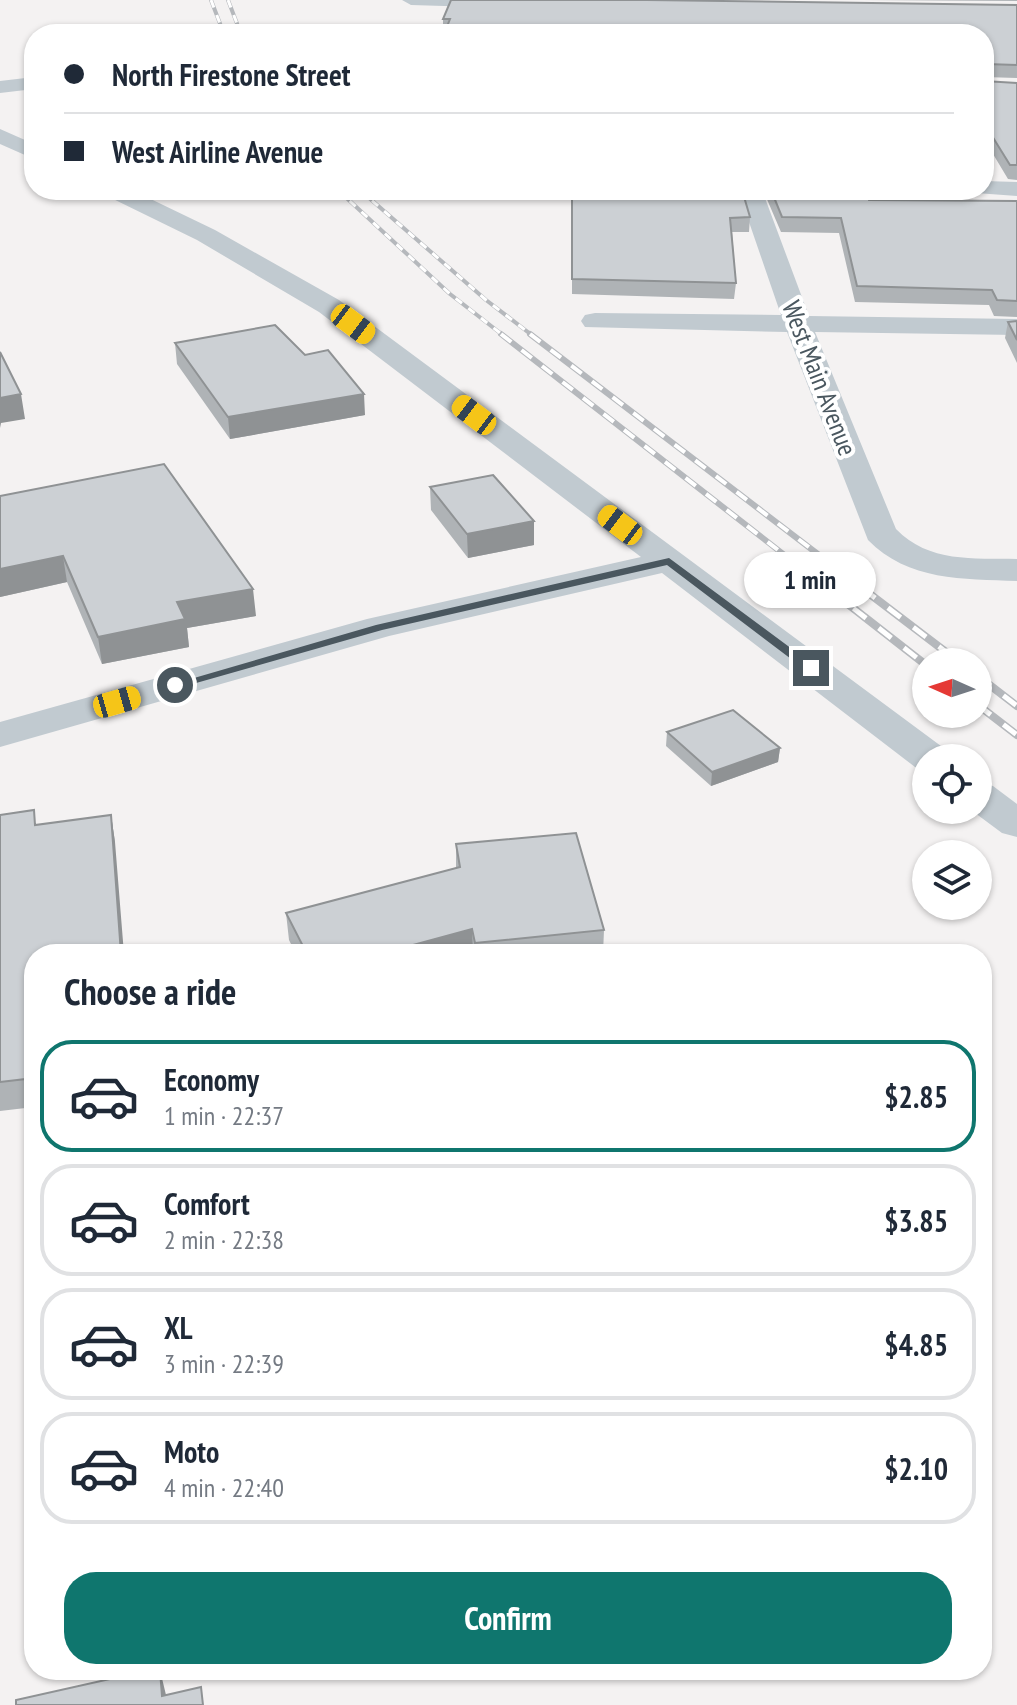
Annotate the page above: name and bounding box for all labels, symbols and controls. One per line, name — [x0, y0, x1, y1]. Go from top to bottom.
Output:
text: North Firestone Street — [112, 55, 351, 94]
text: West Airline Avenue — [112, 132, 323, 171]
street label: West Main Avenue — [775, 296, 865, 460]
car — [327, 300, 379, 348]
car — [448, 391, 500, 439]
car — [594, 501, 646, 549]
callout: 1 min — [745, 552, 877, 608]
text: 1 min — [784, 563, 836, 596]
north arrow — [912, 648, 992, 728]
map controls — [912, 648, 992, 920]
route end — [793, 650, 829, 686]
route start — [157, 667, 193, 703]
car — [91, 684, 143, 720]
button: locate — [912, 744, 992, 824]
button: layers — [912, 840, 992, 920]
text: Choose a ride — [64, 968, 236, 1015]
icon: car — [68, 1060, 140, 1132]
text: Economy — [164, 1060, 259, 1099]
text: $2.85 — [884, 1077, 948, 1116]
text: 1 min · 22:37 — [164, 1099, 284, 1132]
icon: car — [68, 1184, 140, 1256]
text: Comfort — [164, 1184, 250, 1223]
text: $3.85 — [884, 1201, 948, 1240]
text: 2 min · 22:38 — [164, 1223, 284, 1256]
icon: car — [68, 1308, 140, 1380]
text: XL — [164, 1308, 193, 1347]
text: $4.85 — [884, 1325, 948, 1364]
text: 3 min · 22:39 — [164, 1347, 284, 1380]
icon: car — [68, 1432, 140, 1504]
text: Moto — [164, 1432, 219, 1471]
text: $2.10 — [884, 1449, 948, 1488]
text: 4 min · 22:40 — [164, 1471, 284, 1504]
button: Confirm — [64, 1572, 952, 1664]

